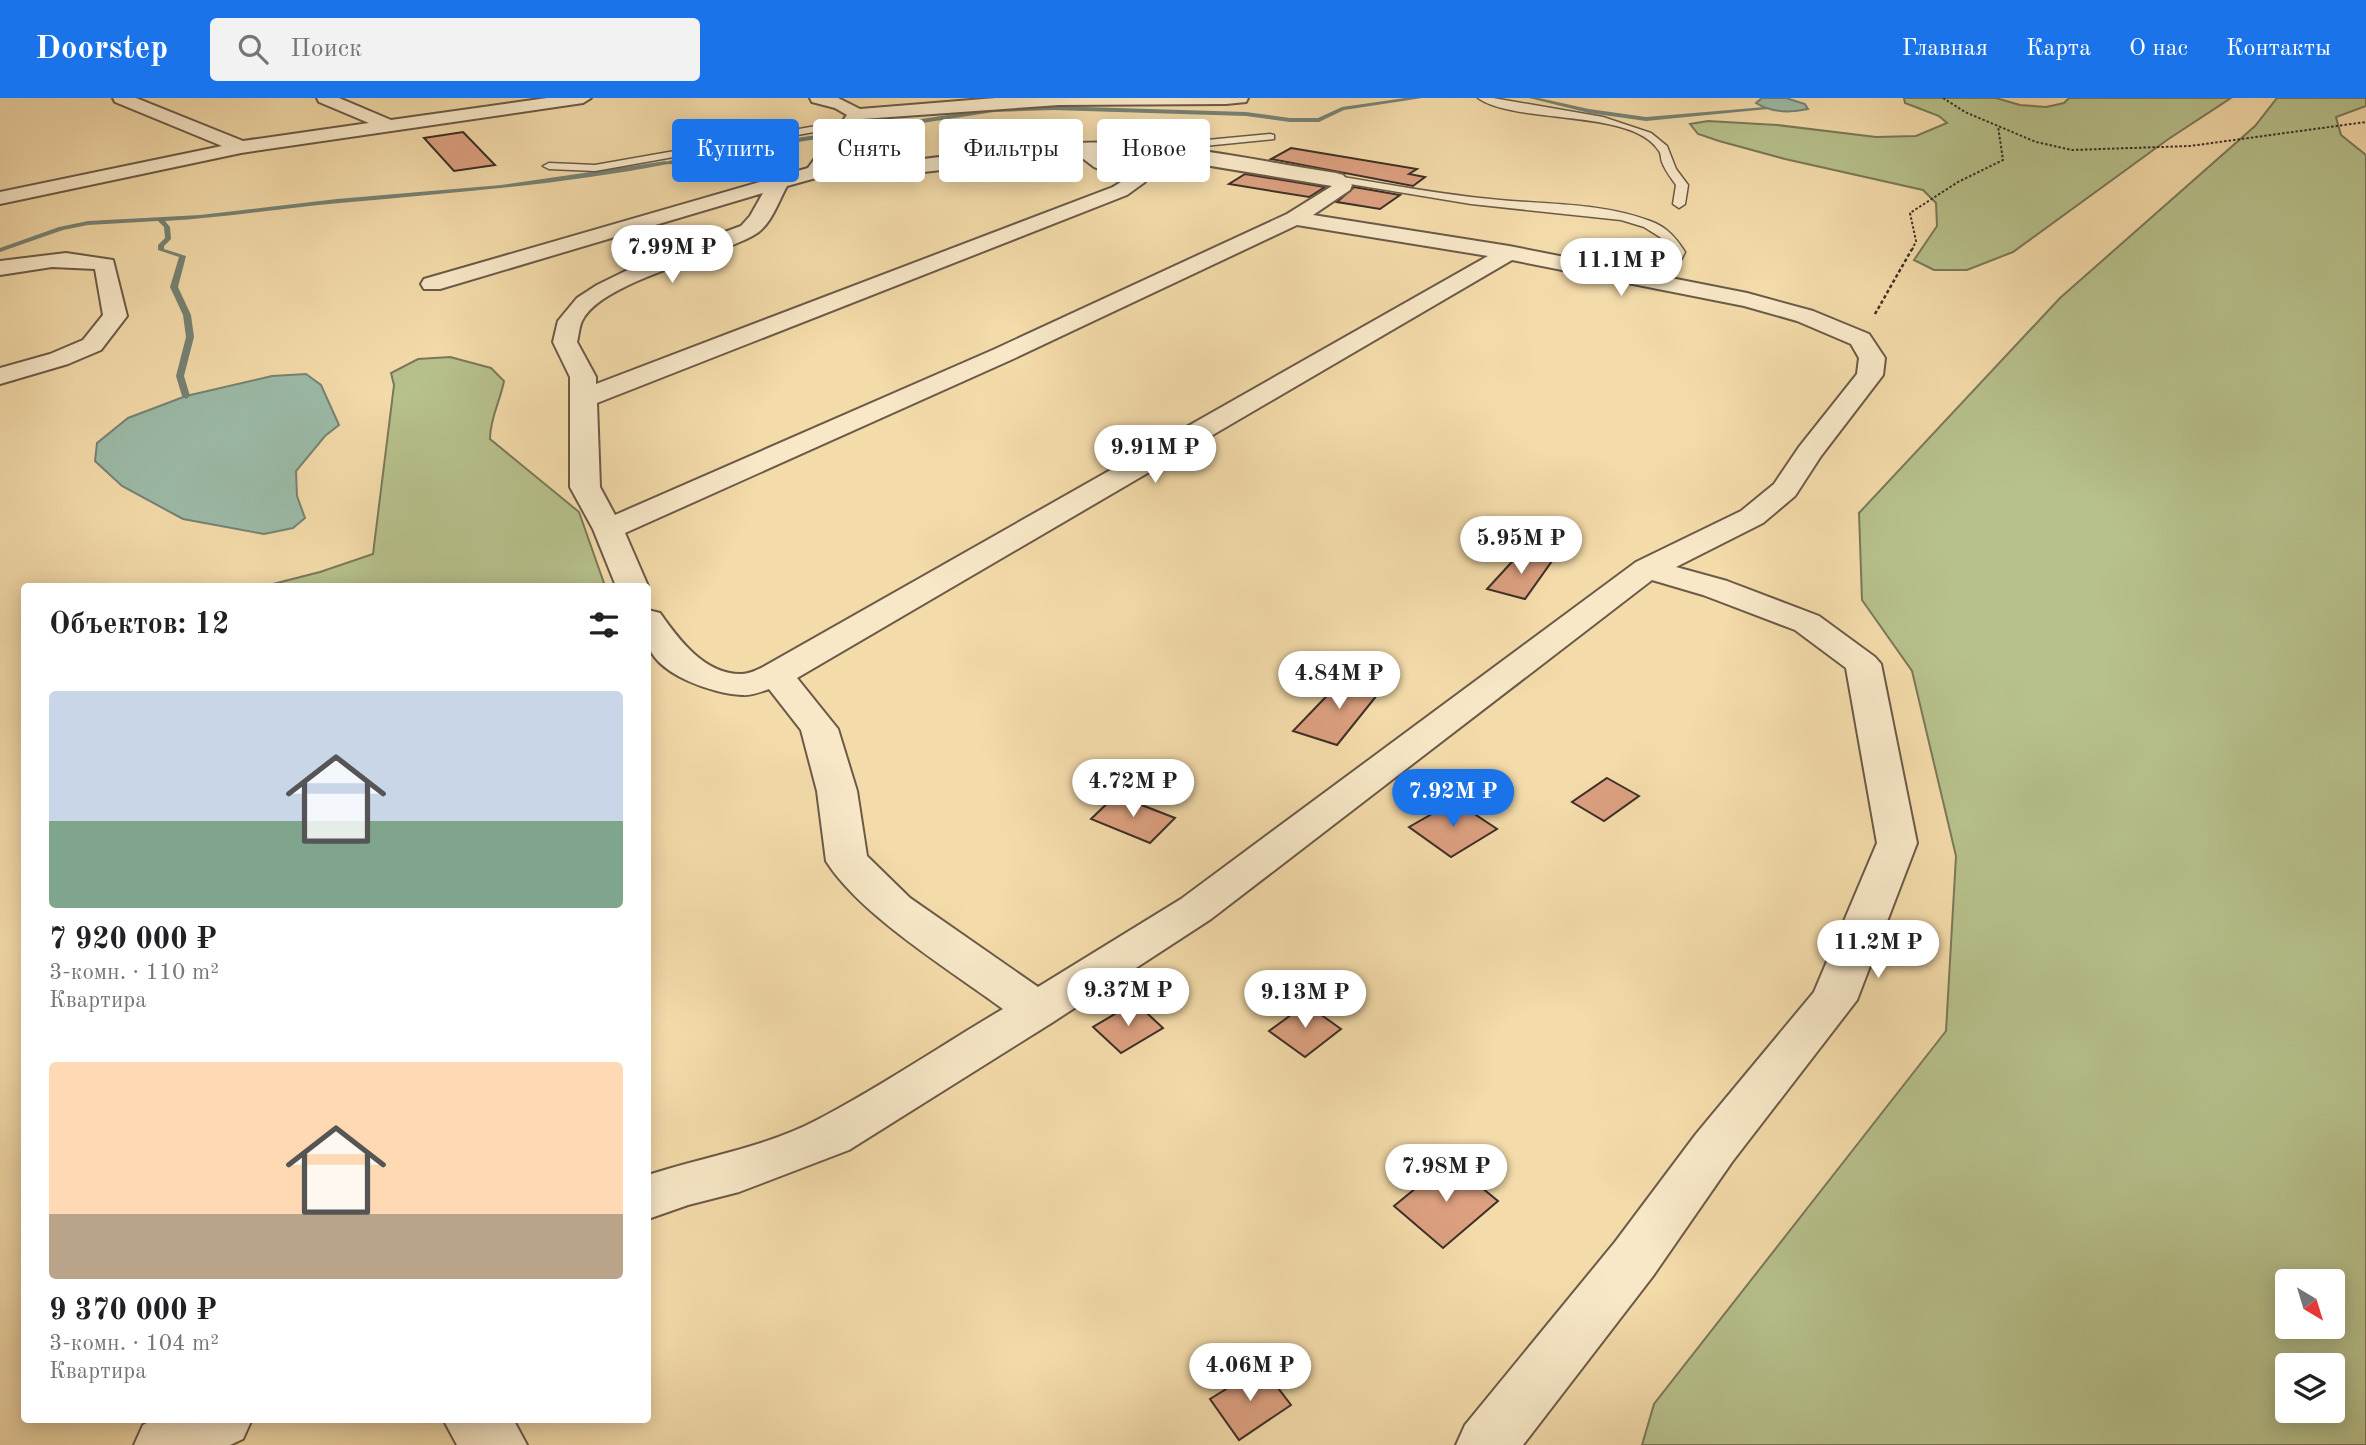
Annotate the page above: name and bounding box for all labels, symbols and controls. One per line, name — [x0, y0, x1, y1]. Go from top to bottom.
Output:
search box — [210, 18, 700, 81]
icon: search — [234, 30, 272, 68]
text: Doorstep — [35, 33, 168, 66]
text: Поиск — [290, 36, 362, 62]
text: Главная — [1902, 37, 1988, 61]
text: Карта — [2026, 37, 2091, 61]
text: О нас — [2129, 37, 2188, 61]
text: Контакты — [2226, 37, 2331, 61]
chip: Купить — [672, 119, 799, 182]
chip: Снять — [813, 119, 925, 182]
chip: Фильтры — [939, 119, 1083, 182]
chip: Новое — [1097, 119, 1210, 182]
pin: 7.99M ₽ — [607, 226, 737, 285]
text: 7.99M ₽ — [627, 236, 717, 259]
pin: 11.1M ₽ — [1556, 238, 1686, 298]
text: 11.1M ₽ — [1576, 249, 1666, 272]
pin: 9.91M ₽ — [1090, 426, 1220, 485]
text: 9.91M ₽ — [1110, 436, 1200, 459]
pin: 5.95M ₽ — [1456, 517, 1586, 576]
text: 5.95M ₽ — [1476, 527, 1566, 550]
icon: filters — [585, 606, 623, 644]
text: Объектов: 12 — [49, 610, 229, 640]
pin: 4.84M ₽ — [1274, 652, 1404, 711]
text: 4.84M ₽ — [1294, 662, 1384, 685]
icon: home — [273, 736, 399, 862]
pin: 4.72M ₽ — [1068, 760, 1198, 819]
text: 4.72M ₽ — [1088, 770, 1178, 793]
pin: 7.92M ₽ — [1388, 770, 1518, 829]
text: 7.92M ₽ — [1408, 780, 1498, 803]
pin: 11.2M ₽ — [1813, 920, 1943, 980]
text: 7 920 000 ₽ — [49, 925, 217, 955]
text: 11.2M ₽ — [1833, 931, 1923, 954]
text: 3-комн. · 110 m² — [49, 961, 219, 984]
pin: 9.37M ₽ — [1063, 968, 1193, 1028]
pin: 9.13M ₽ — [1240, 970, 1370, 1030]
text: 9.37M ₽ — [1083, 979, 1173, 1002]
text: 9.13M ₽ — [1260, 981, 1350, 1004]
text: Квартира — [49, 989, 147, 1012]
icon: home — [273, 1107, 399, 1233]
pin: 7.98M ₽ — [1381, 1144, 1511, 1204]
text: 7.98M ₽ — [1401, 1155, 1491, 1178]
north arrow — [2275, 1269, 2345, 1339]
map controls — [2275, 1269, 2345, 1423]
text: 9 370 000 ₽ — [49, 1296, 217, 1326]
text: 3-комн. · 104 m² — [49, 1332, 219, 1355]
pin: 4.06M ₽ — [1185, 1344, 1315, 1403]
button: layers — [2275, 1353, 2345, 1423]
text: 4.06M ₽ — [1205, 1354, 1295, 1377]
text: Квартира — [49, 1360, 147, 1383]

